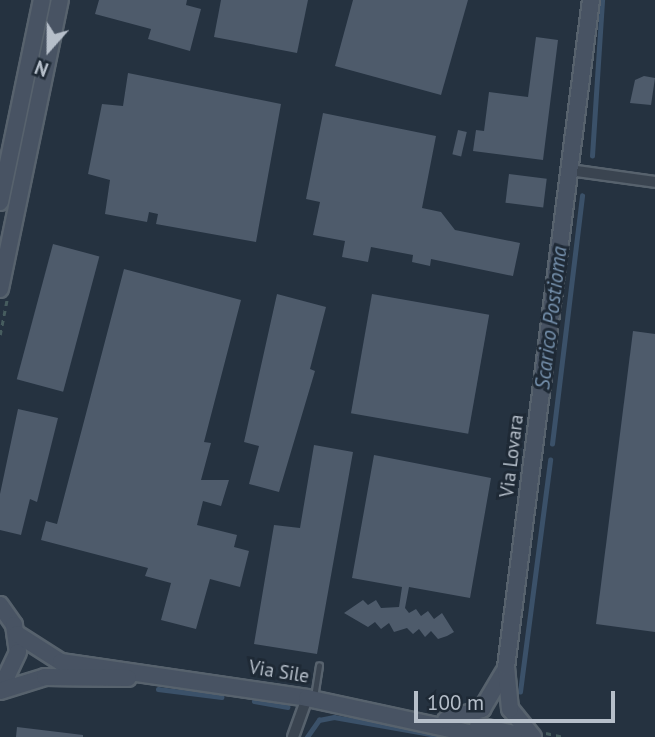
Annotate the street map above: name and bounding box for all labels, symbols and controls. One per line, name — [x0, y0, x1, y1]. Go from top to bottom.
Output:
north arrow — [14, 14, 84, 84]
text: N — [31, 55, 52, 82]
water label: Scarico Postioma — [530, 245, 572, 391]
street label: Via Lovara — [496, 413, 528, 499]
street label: Via Sile — [247, 656, 311, 688]
scale bar — [417, 678, 618, 722]
text: 100 m — [427, 689, 484, 716]

